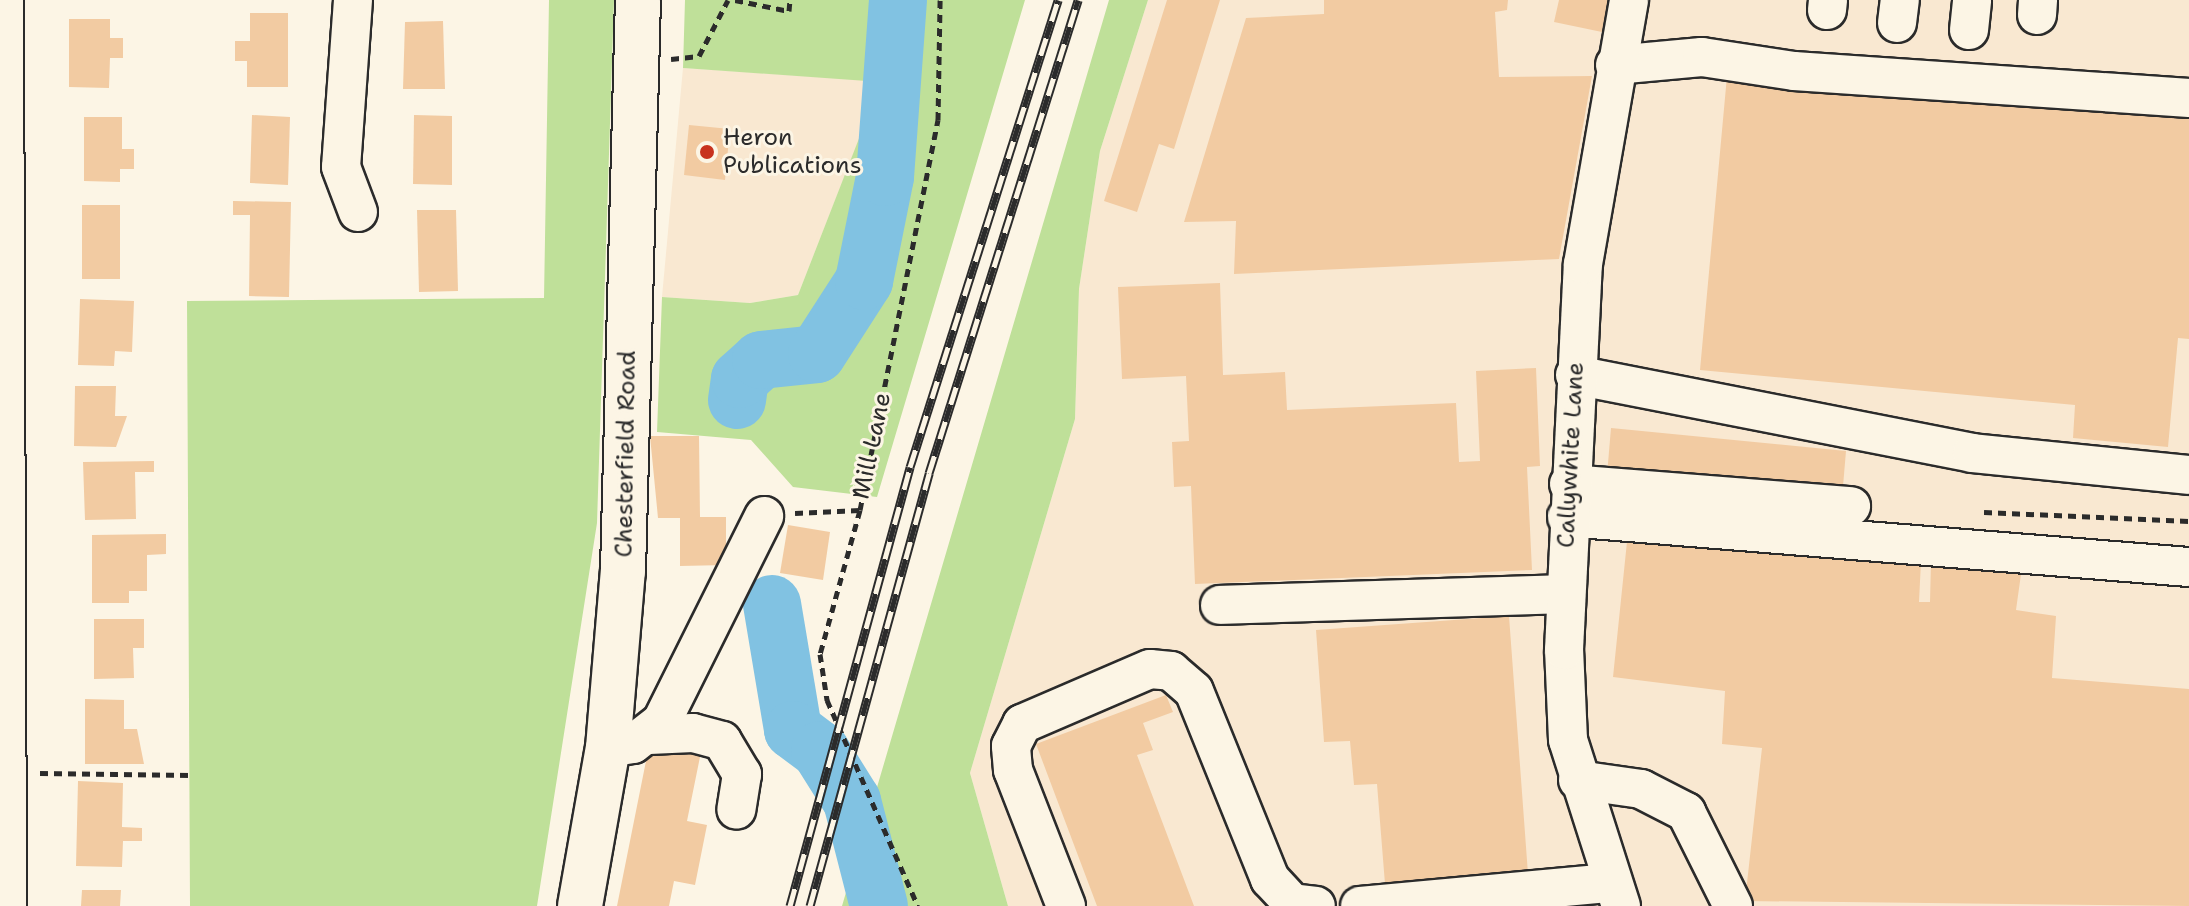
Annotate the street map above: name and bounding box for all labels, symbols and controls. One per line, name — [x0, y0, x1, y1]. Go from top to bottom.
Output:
place label: Heron Publications — [723, 124, 862, 180]
marker: Heron Publications — [698, 143, 716, 161]
street label: Chesterfield Road — [610, 350, 642, 558]
street label: Callywhite Lane — [1552, 361, 1590, 549]
street label: Mill Lane — [847, 390, 897, 502]

